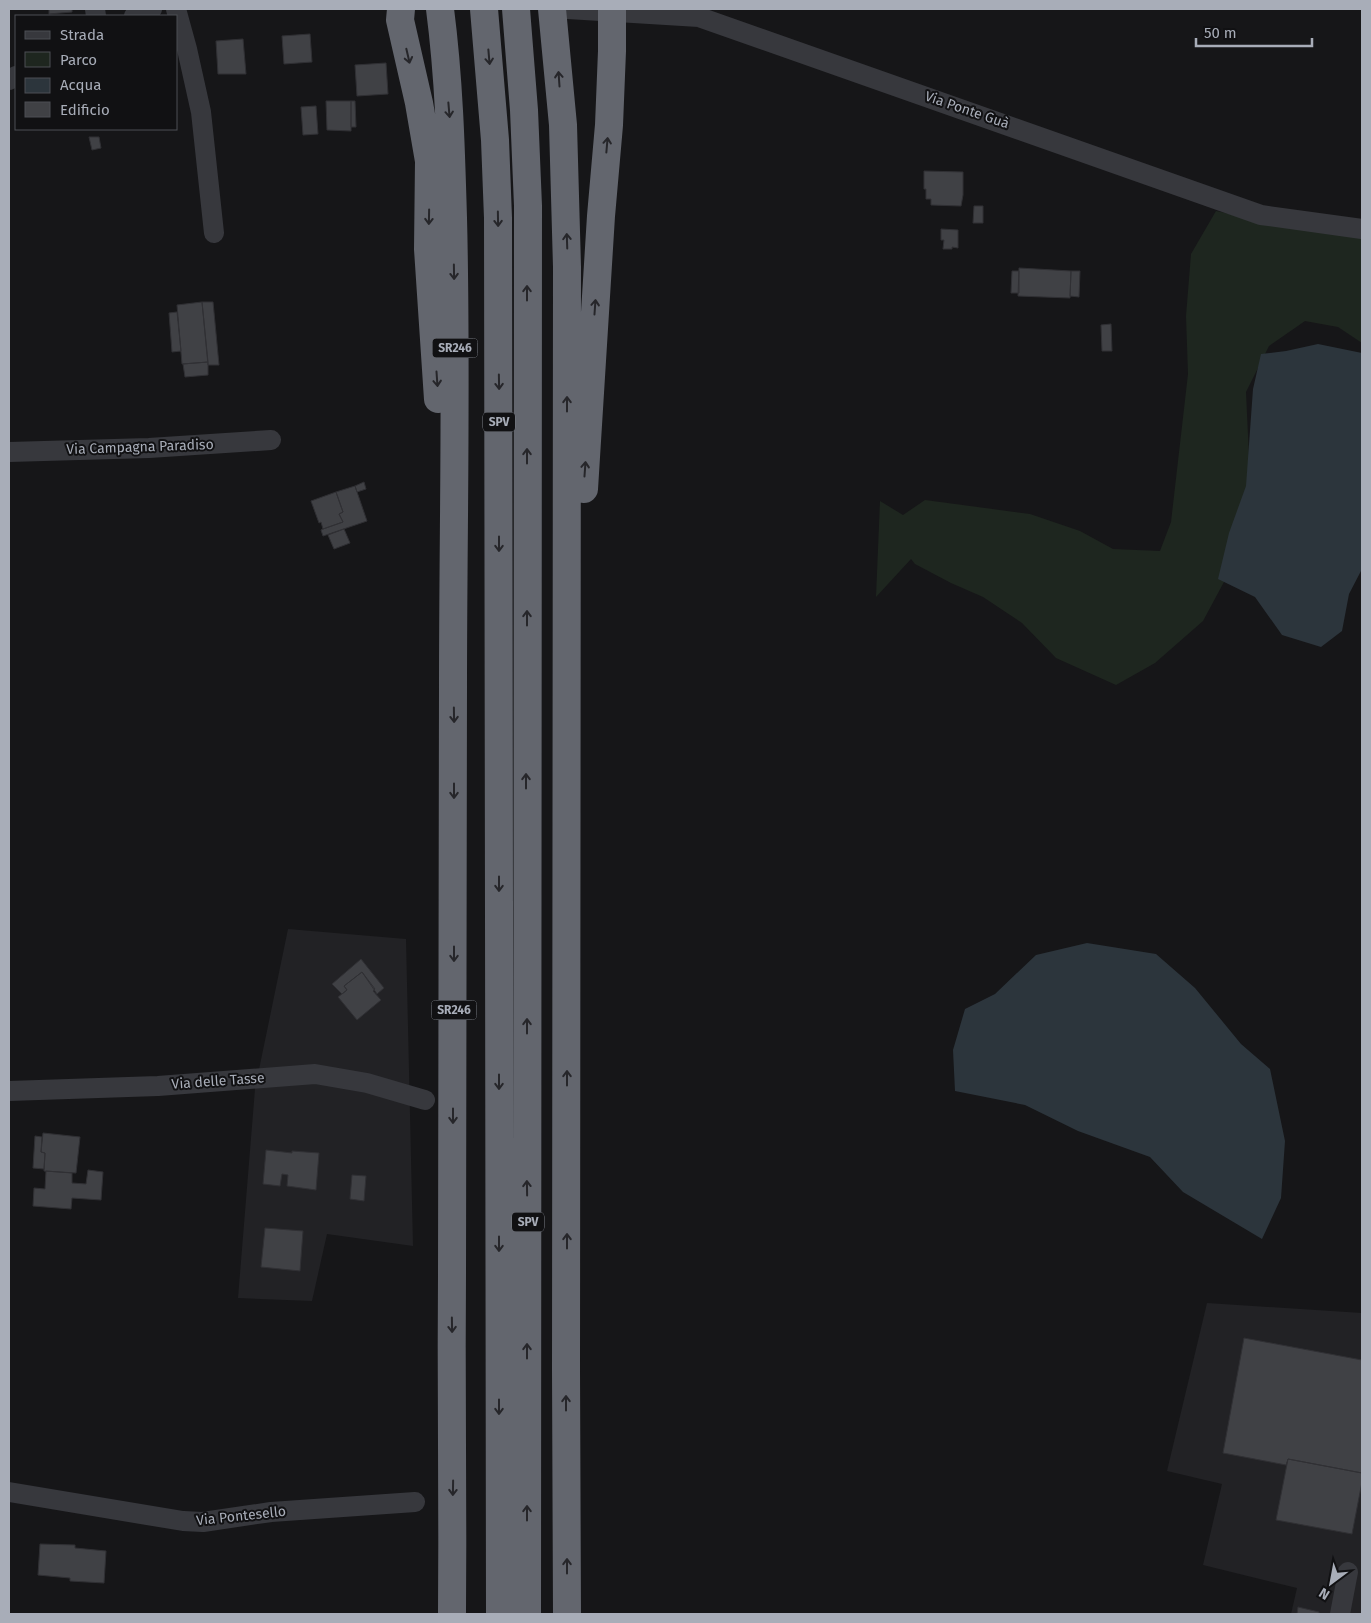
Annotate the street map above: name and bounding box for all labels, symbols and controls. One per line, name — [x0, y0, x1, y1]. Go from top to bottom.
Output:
legend — [15, 15, 178, 130]
scale bar — [1196, 15, 1312, 47]
text: 50 m — [1204, 24, 1237, 42]
text: Strada — [60, 26, 104, 44]
one-way arrow — [404, 48, 413, 64]
one-way arrow — [484, 49, 494, 65]
text: Parco — [60, 51, 97, 69]
one-way arrow — [554, 71, 564, 87]
text: Acqua — [60, 76, 101, 94]
street label: Via Ponte Guà — [923, 88, 1011, 132]
text: Edificio — [60, 101, 110, 119]
one-way arrow — [445, 101, 454, 117]
one-way arrow — [602, 137, 612, 153]
one-way arrow — [424, 208, 434, 225]
one-way arrow — [493, 211, 503, 227]
one-way arrow — [562, 234, 571, 250]
one-way arrow — [449, 264, 459, 280]
one-way arrow — [522, 285, 532, 302]
one-way arrow — [591, 299, 600, 315]
road number: SR246 — [432, 338, 478, 358]
one-way arrow — [432, 371, 442, 387]
one-way arrow — [494, 374, 504, 390]
one-way arrow — [562, 396, 572, 412]
road number: SPV — [483, 412, 515, 432]
street label: Via Campagna Paradiso — [66, 436, 214, 458]
one-way arrow — [522, 448, 532, 464]
one-way arrow — [581, 461, 590, 477]
one-way arrow — [494, 536, 504, 552]
one-way arrow — [522, 610, 532, 626]
one-way arrow — [449, 707, 458, 723]
one-way arrow — [522, 773, 531, 789]
one-way arrow — [449, 782, 459, 799]
one-way arrow — [494, 876, 504, 892]
one-way arrow — [449, 945, 459, 961]
road number: SR246 — [432, 1000, 476, 1020]
one-way arrow — [522, 1018, 532, 1034]
street label: Via delle Tasse — [171, 1069, 265, 1093]
one-way arrow — [562, 1070, 572, 1086]
one-way arrow — [494, 1073, 504, 1089]
one-way arrow — [448, 1108, 458, 1124]
one-way arrow — [523, 1180, 532, 1196]
road number: SPV — [512, 1212, 544, 1232]
one-way arrow — [562, 1233, 572, 1249]
one-way arrow — [494, 1236, 504, 1252]
one-way arrow — [447, 1317, 457, 1333]
one-way arrow — [522, 1343, 532, 1359]
one-way arrow — [561, 1395, 571, 1412]
one-way arrow — [494, 1398, 504, 1414]
one-way arrow — [448, 1480, 458, 1496]
street label: Via Pontesello — [195, 1503, 287, 1529]
one-way arrow — [522, 1505, 532, 1522]
one-way arrow — [562, 1558, 572, 1574]
north arrow — [1306, 1558, 1356, 1608]
text: N — [1316, 1584, 1333, 1603]

